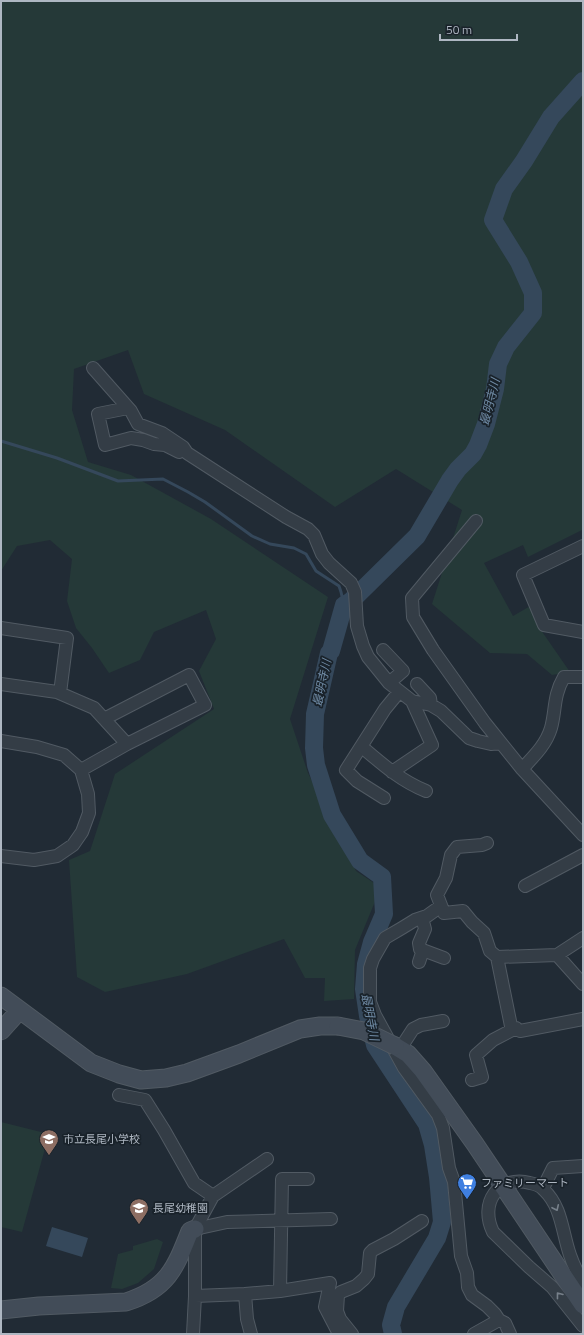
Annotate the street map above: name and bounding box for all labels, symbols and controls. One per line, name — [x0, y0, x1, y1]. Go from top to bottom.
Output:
scale bar — [440, 16, 517, 42]
text: 50 m — [446, 20, 472, 39]
water label: 最明寺川 — [474, 374, 505, 427]
water label: 最明寺川 — [307, 655, 336, 708]
water label: 最明寺川 — [357, 992, 385, 1044]
school or university icon: 市立長尾小学校 — [38, 1128, 60, 1156]
place label: 市立長尾小学校 — [63, 1131, 140, 1147]
supermarket icon: ファミリーマート — [456, 1172, 478, 1200]
place label: ファミリーマート — [481, 1175, 569, 1191]
school or university icon: 長尾幼稚園 — [128, 1197, 150, 1225]
place label: 長尾幼稚園 — [153, 1200, 208, 1216]
one-way arrow — [551, 1204, 559, 1211]
one-way arrow — [557, 1292, 564, 1299]

